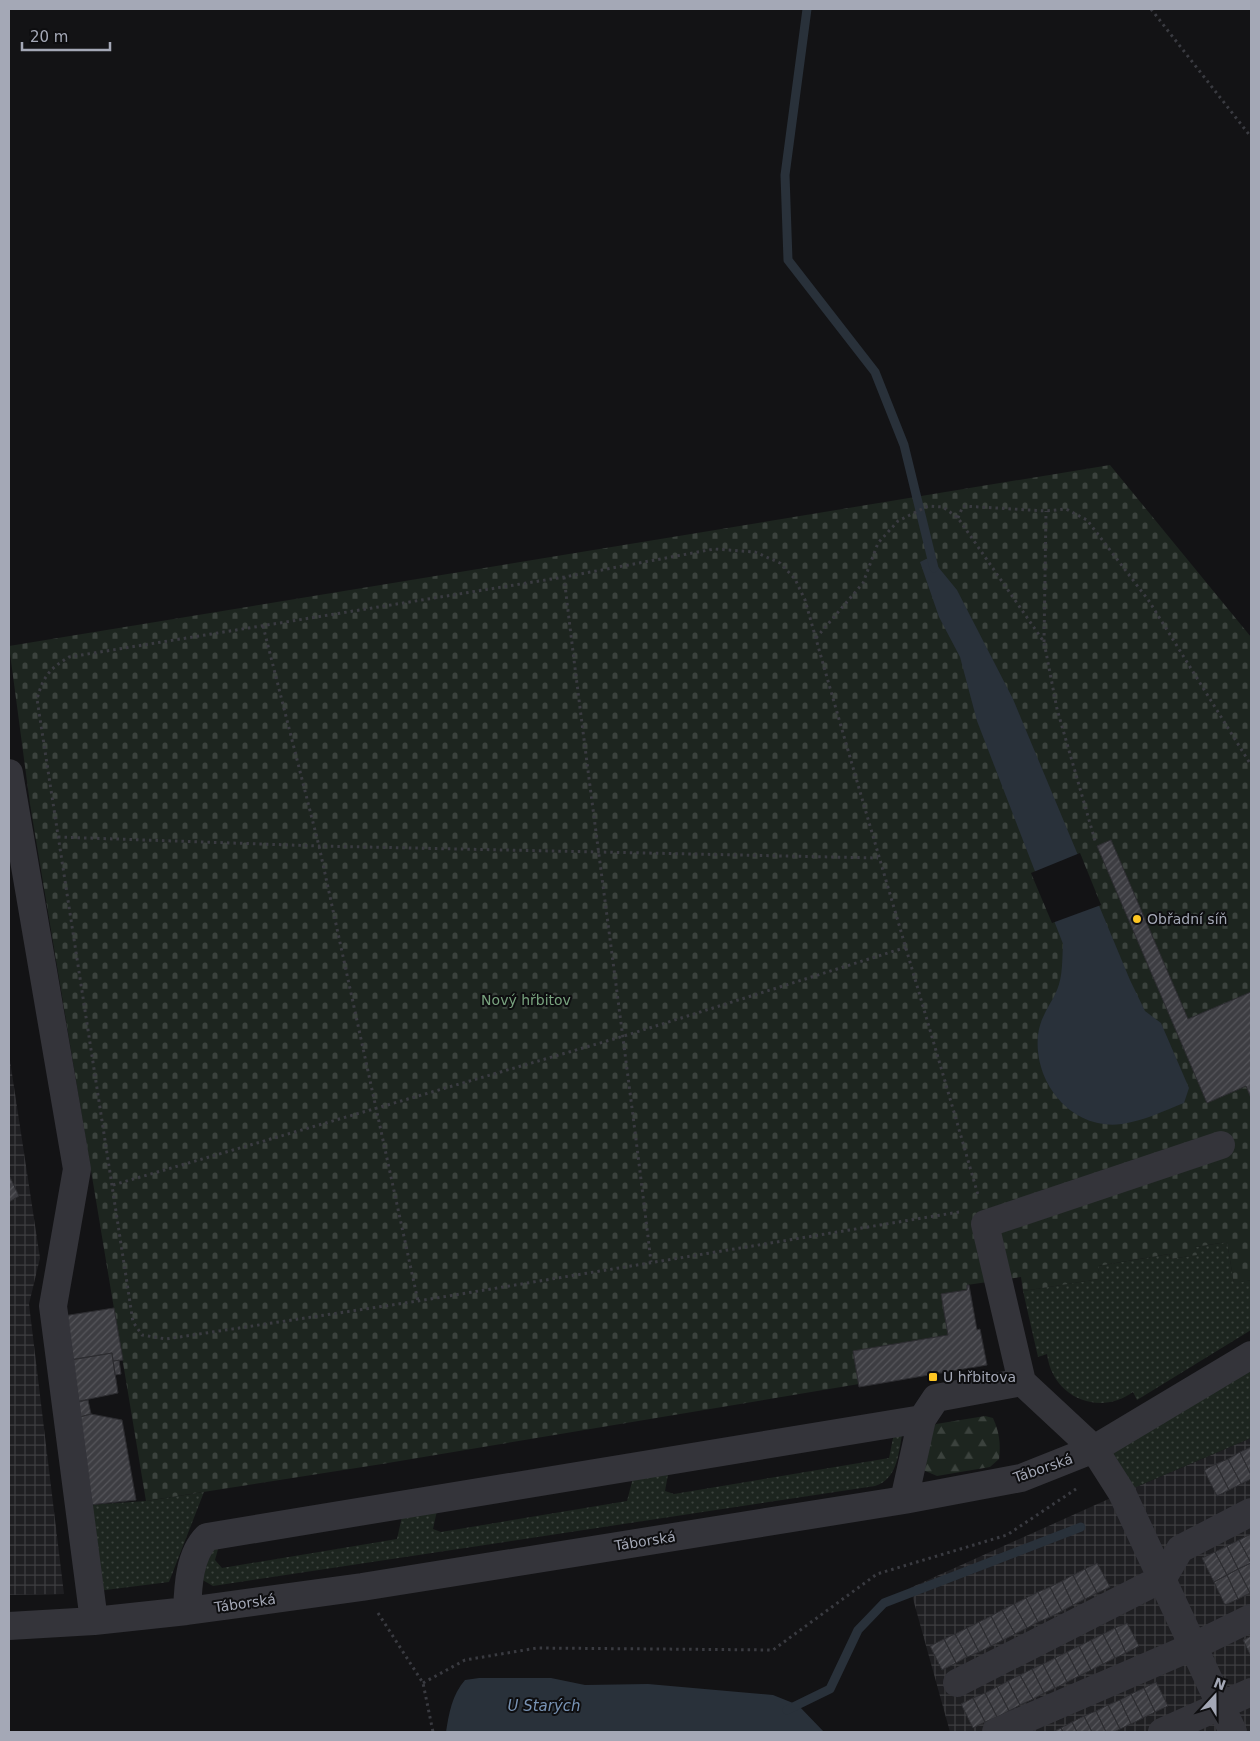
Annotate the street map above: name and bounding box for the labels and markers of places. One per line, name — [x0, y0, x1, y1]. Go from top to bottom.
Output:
place label: Obřadní síň — [1147, 911, 1227, 927]
marker: Obřadní síň — [1131, 913, 1143, 925]
place label: U hřbitova — [943, 1369, 1016, 1385]
marker: U hřbitova — [927, 1371, 939, 1383]

